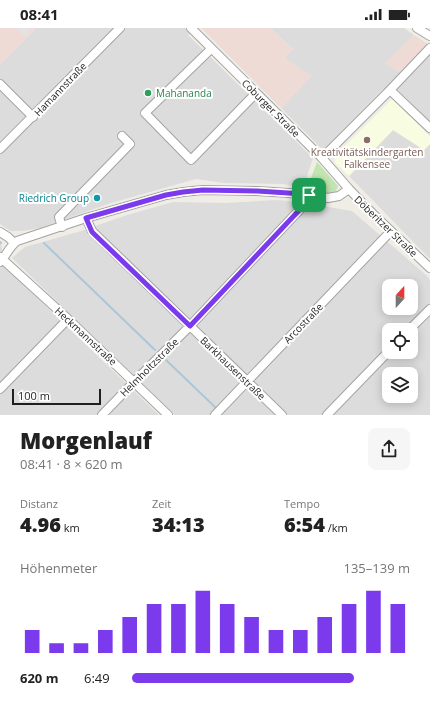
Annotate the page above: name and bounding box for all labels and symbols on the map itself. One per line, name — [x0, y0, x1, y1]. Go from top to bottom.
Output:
street label: Hamannstraße — [31, 59, 90, 119]
street label: Coburger Straße — [239, 76, 303, 140]
place label: Mahananda — [156, 86, 212, 100]
marker: Mahananda — [143, 88, 153, 98]
marker: Kreativitätskindergarten Falkensee — [362, 135, 372, 145]
place label: Kreativitätskindergarten Falkensee — [311, 145, 423, 171]
pin — [292, 178, 326, 212]
place label: Riedrich Group — [19, 191, 89, 205]
street label: Döberitzer Straße — [351, 192, 421, 260]
marker: Riedrich Group — [92, 193, 102, 203]
north arrow — [382, 279, 418, 315]
street label: Arcostraße — [280, 300, 326, 346]
street label: Heckmannstraße — [52, 304, 120, 369]
street label: Barkhausenstraße — [197, 333, 269, 403]
street label: Helmholtzstraße — [117, 334, 182, 399]
scale bar — [12, 387, 101, 406]

